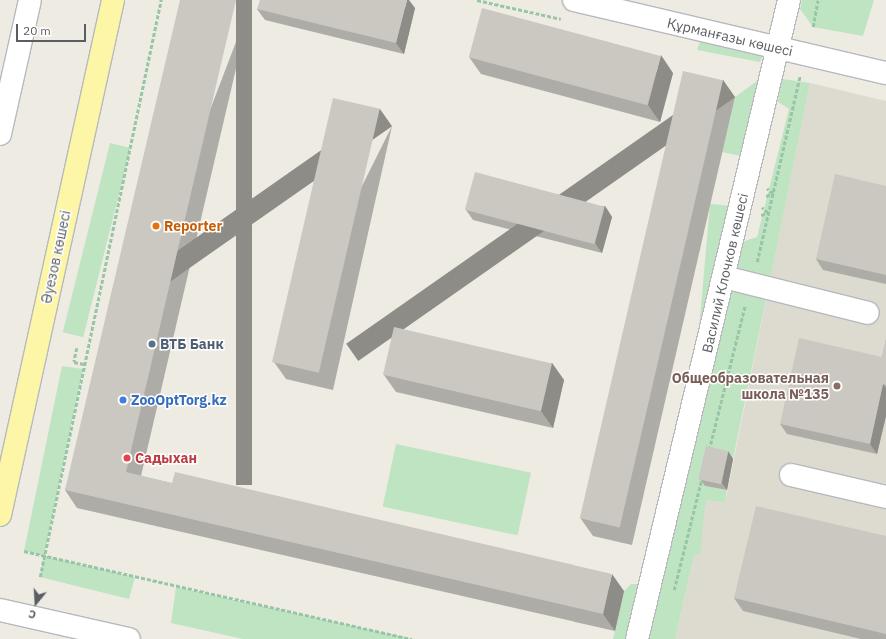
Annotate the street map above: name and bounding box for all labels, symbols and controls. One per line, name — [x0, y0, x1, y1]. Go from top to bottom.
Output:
street label: Құрманғазы көшесі — [666, 14, 794, 60]
scale bar — [18, 16, 88, 42]
text: 20 m — [23, 23, 51, 38]
street label: Василий Клочков көшесі — [698, 192, 752, 354]
street label: Әуезов көшесі — [38, 209, 74, 305]
place label: Reporter — [164, 218, 222, 234]
marker: Reporter — [151, 221, 161, 231]
place label: ВТБ Банк — [160, 336, 224, 352]
marker: ВТБ Банк — [147, 339, 157, 349]
place label: Общеобразовательная школа №135 — [672, 370, 829, 402]
marker: Общеобразовательная школа №135 — [832, 381, 842, 391]
place label: ZooOptTorg.kz — [131, 392, 227, 408]
marker: ZooOptTorg.kz — [118, 395, 128, 405]
place label: Садыхан — [135, 450, 197, 466]
marker: Садыхан — [122, 453, 132, 463]
north arrow — [16, 583, 56, 623]
text: С — [27, 607, 38, 622]

